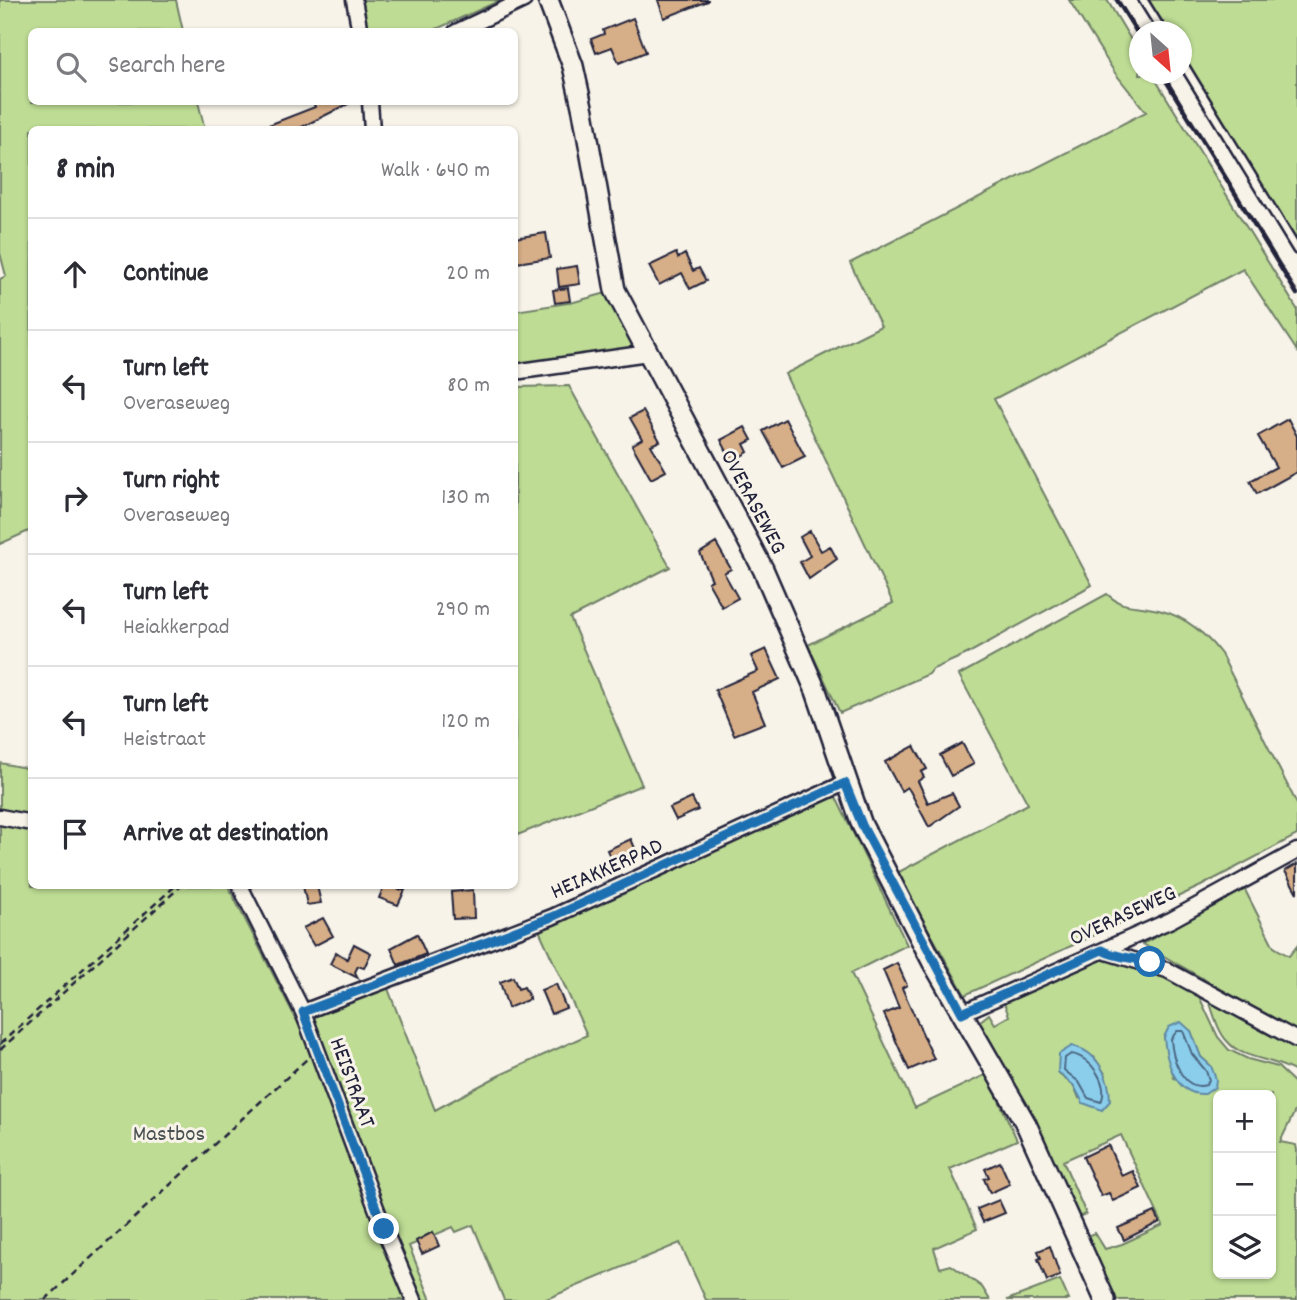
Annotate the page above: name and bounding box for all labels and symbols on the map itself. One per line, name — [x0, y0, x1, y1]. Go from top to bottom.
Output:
north arrow — [1129, 21, 1192, 84]
street label: OVERASEWEG — [711, 444, 793, 561]
street label: HEIAKKERPAD — [546, 831, 669, 910]
street label: OVERASEWEG — [1065, 878, 1182, 956]
route start — [1134, 946, 1165, 977]
street label: HEISTRAAT — [319, 1033, 382, 1133]
park label: Mastbos — [133, 1119, 205, 1152]
route end — [368, 1213, 399, 1244]

